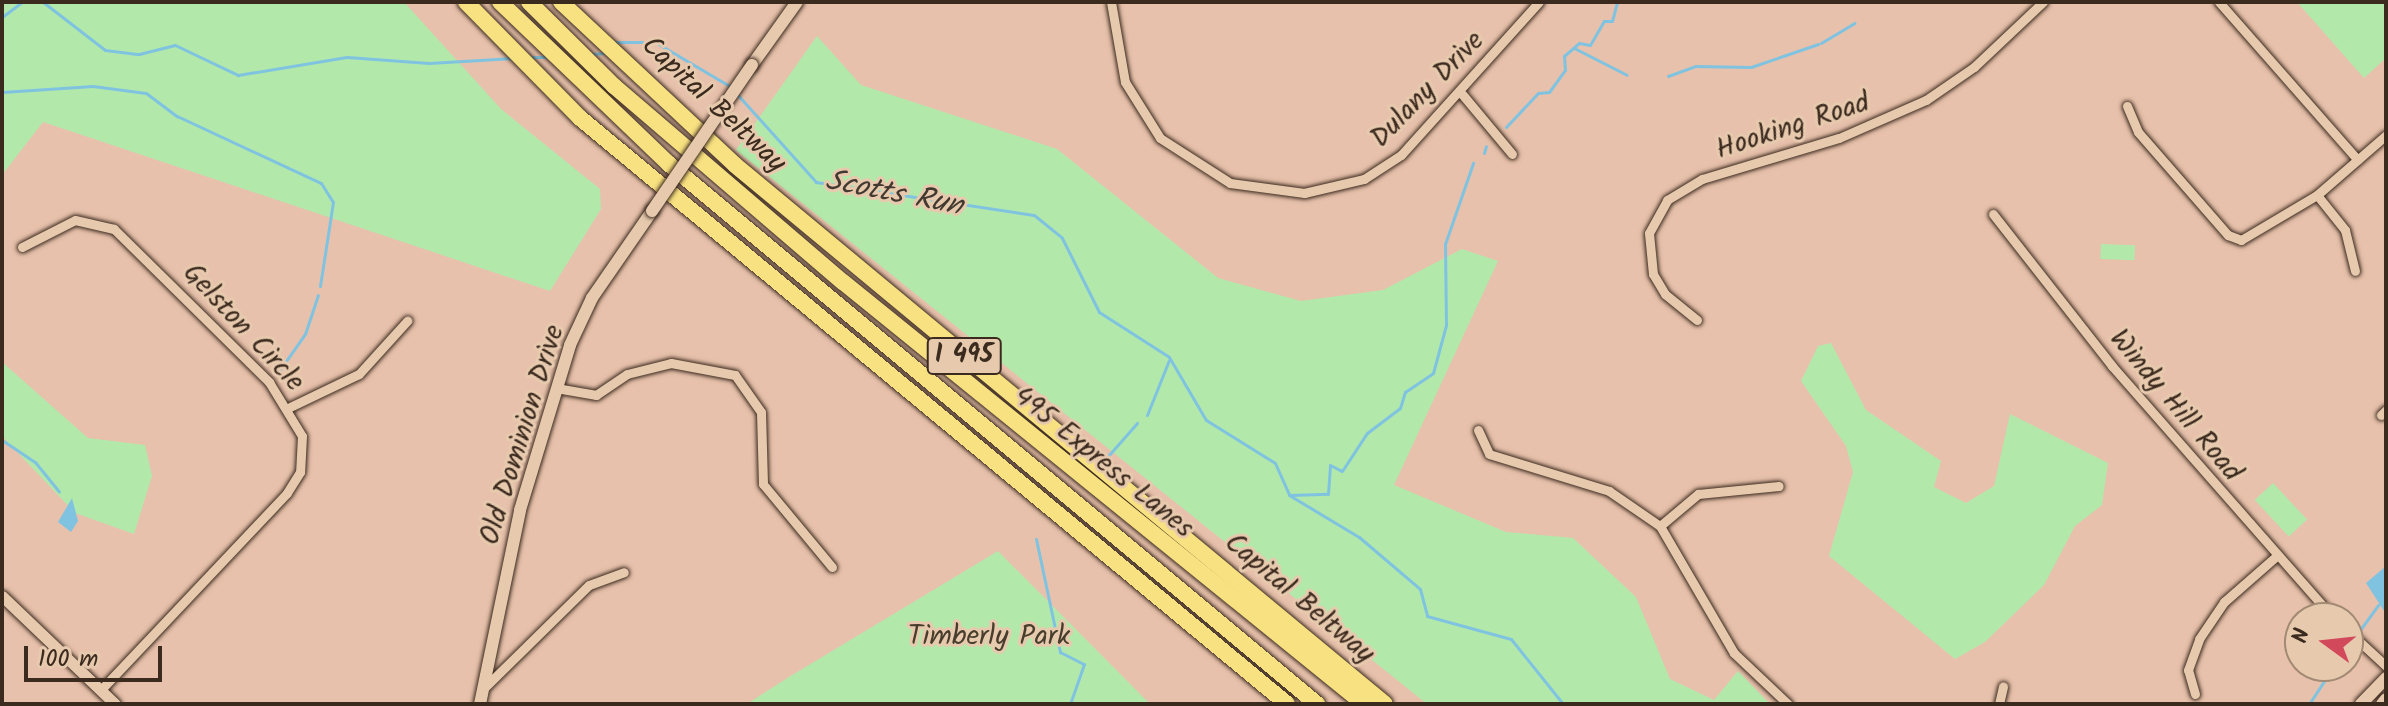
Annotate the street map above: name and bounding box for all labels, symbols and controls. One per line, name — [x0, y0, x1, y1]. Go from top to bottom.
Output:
street label: Dulany Drive — [1364, 25, 1492, 155]
street label: Capital Beltway — [634, 30, 792, 180]
street label: Hooking Road — [1712, 86, 1874, 168]
water label: Scotts Run — [822, 163, 966, 225]
street label: Gelston Circle — [175, 257, 311, 399]
street label: Old Dominion Drive — [474, 321, 572, 549]
street label: Windy Hill Road — [2102, 323, 2248, 489]
road number: I 495 — [926, 334, 1002, 378]
street label: 495 Express Lanes — [1006, 380, 1200, 546]
street label: Capital Beltway — [1217, 527, 1381, 671]
north arrow — [2284, 602, 2364, 682]
park label: Timberly Park — [908, 620, 1070, 654]
text: N — [2284, 625, 2321, 647]
scale bar — [28, 630, 166, 680]
text: 100 m — [38, 640, 98, 679]

